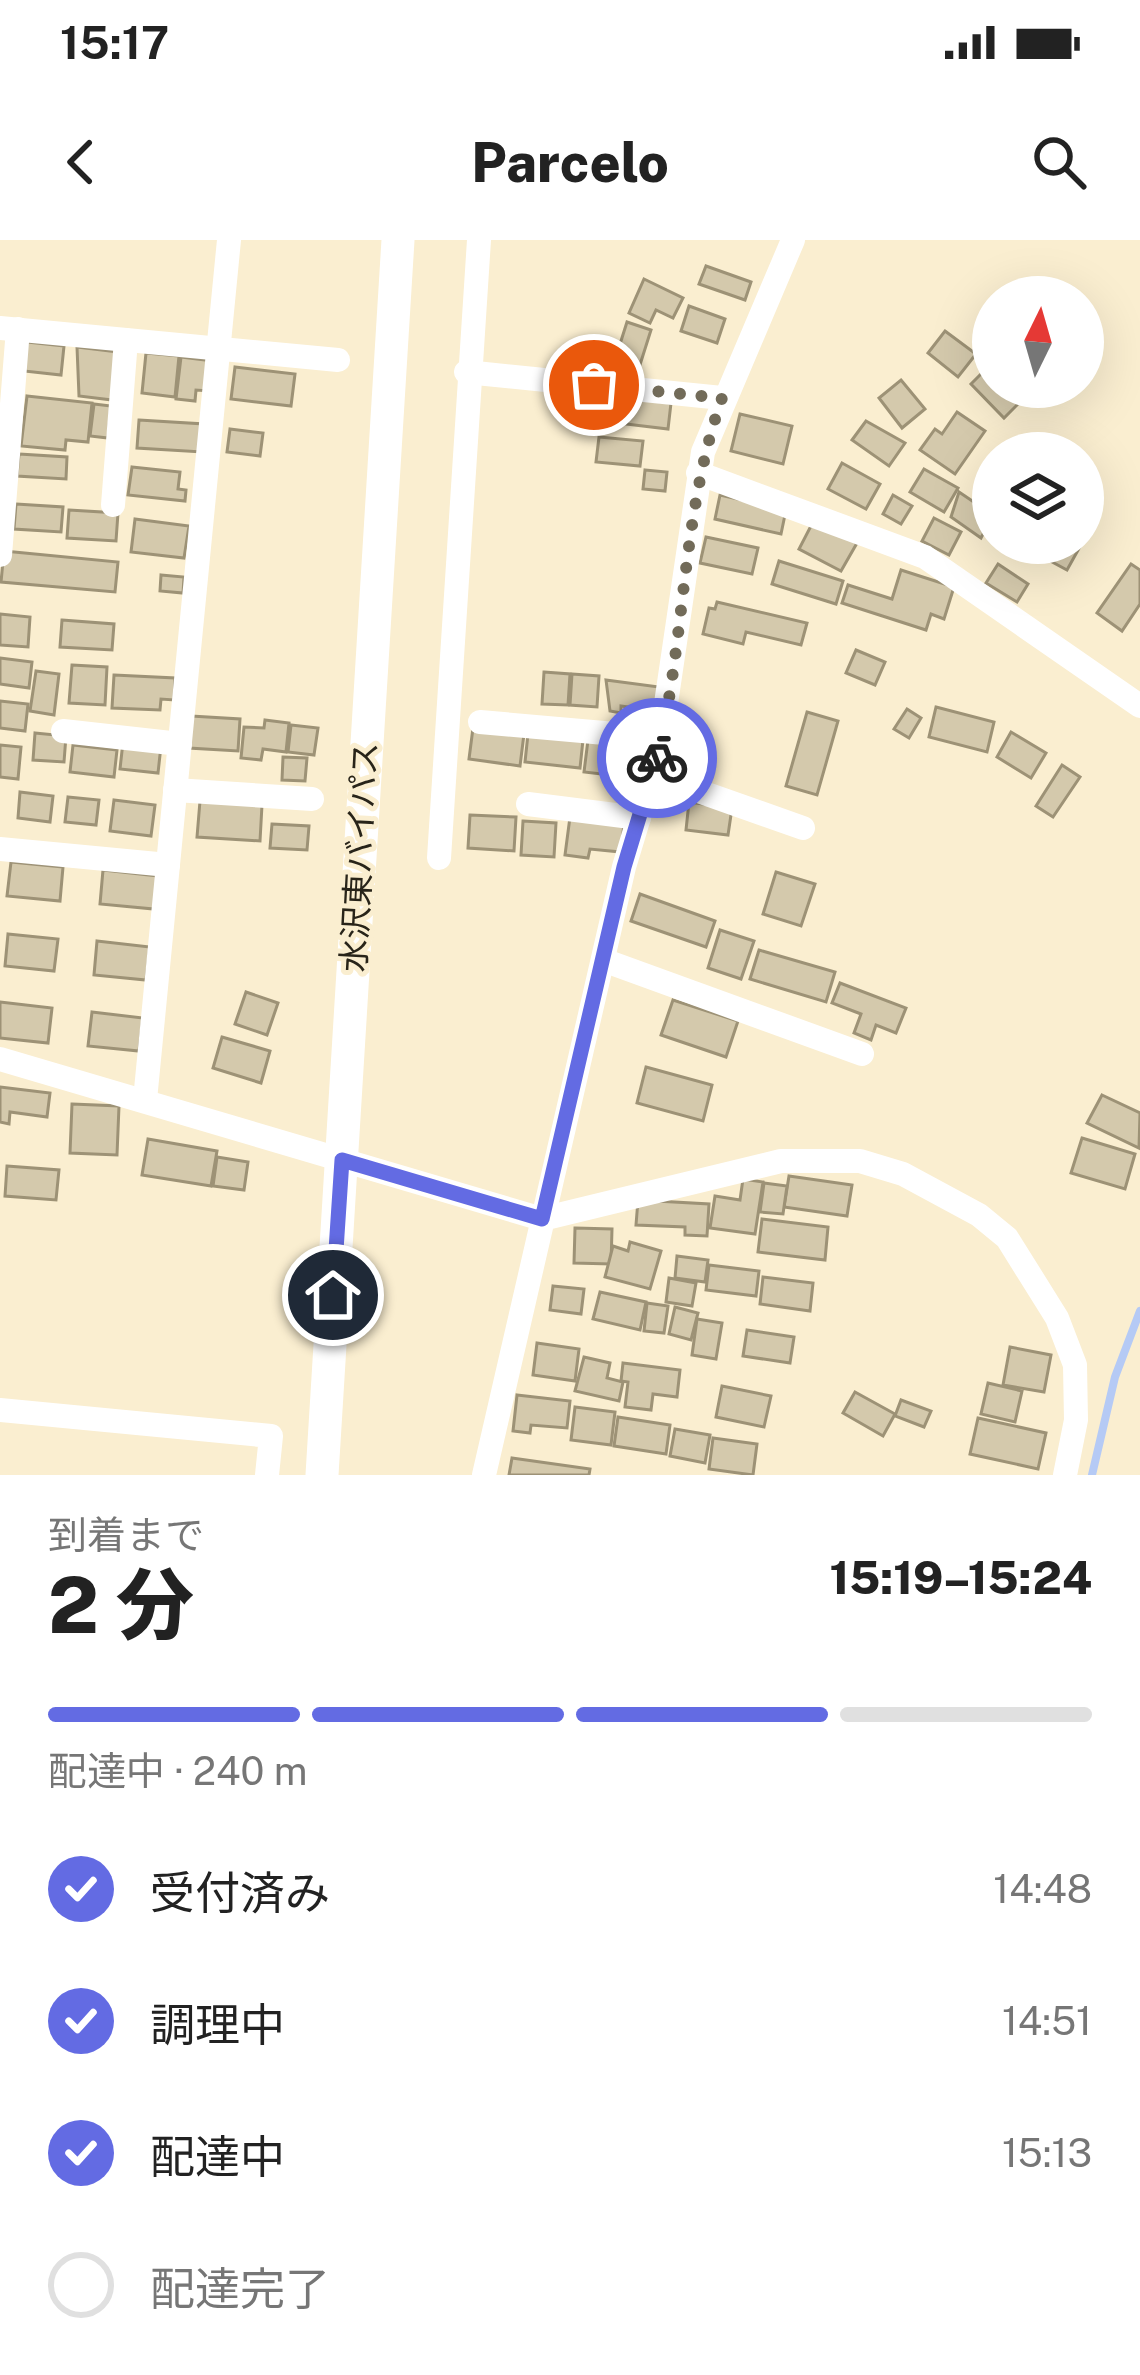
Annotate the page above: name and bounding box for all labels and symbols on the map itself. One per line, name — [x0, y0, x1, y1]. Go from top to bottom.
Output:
north arrow — [972, 276, 1104, 408]
pin — [543, 334, 645, 436]
courier — [597, 698, 717, 818]
street label: 水沢東バイパス — [334, 741, 384, 973]
pin — [282, 1244, 384, 1346]

